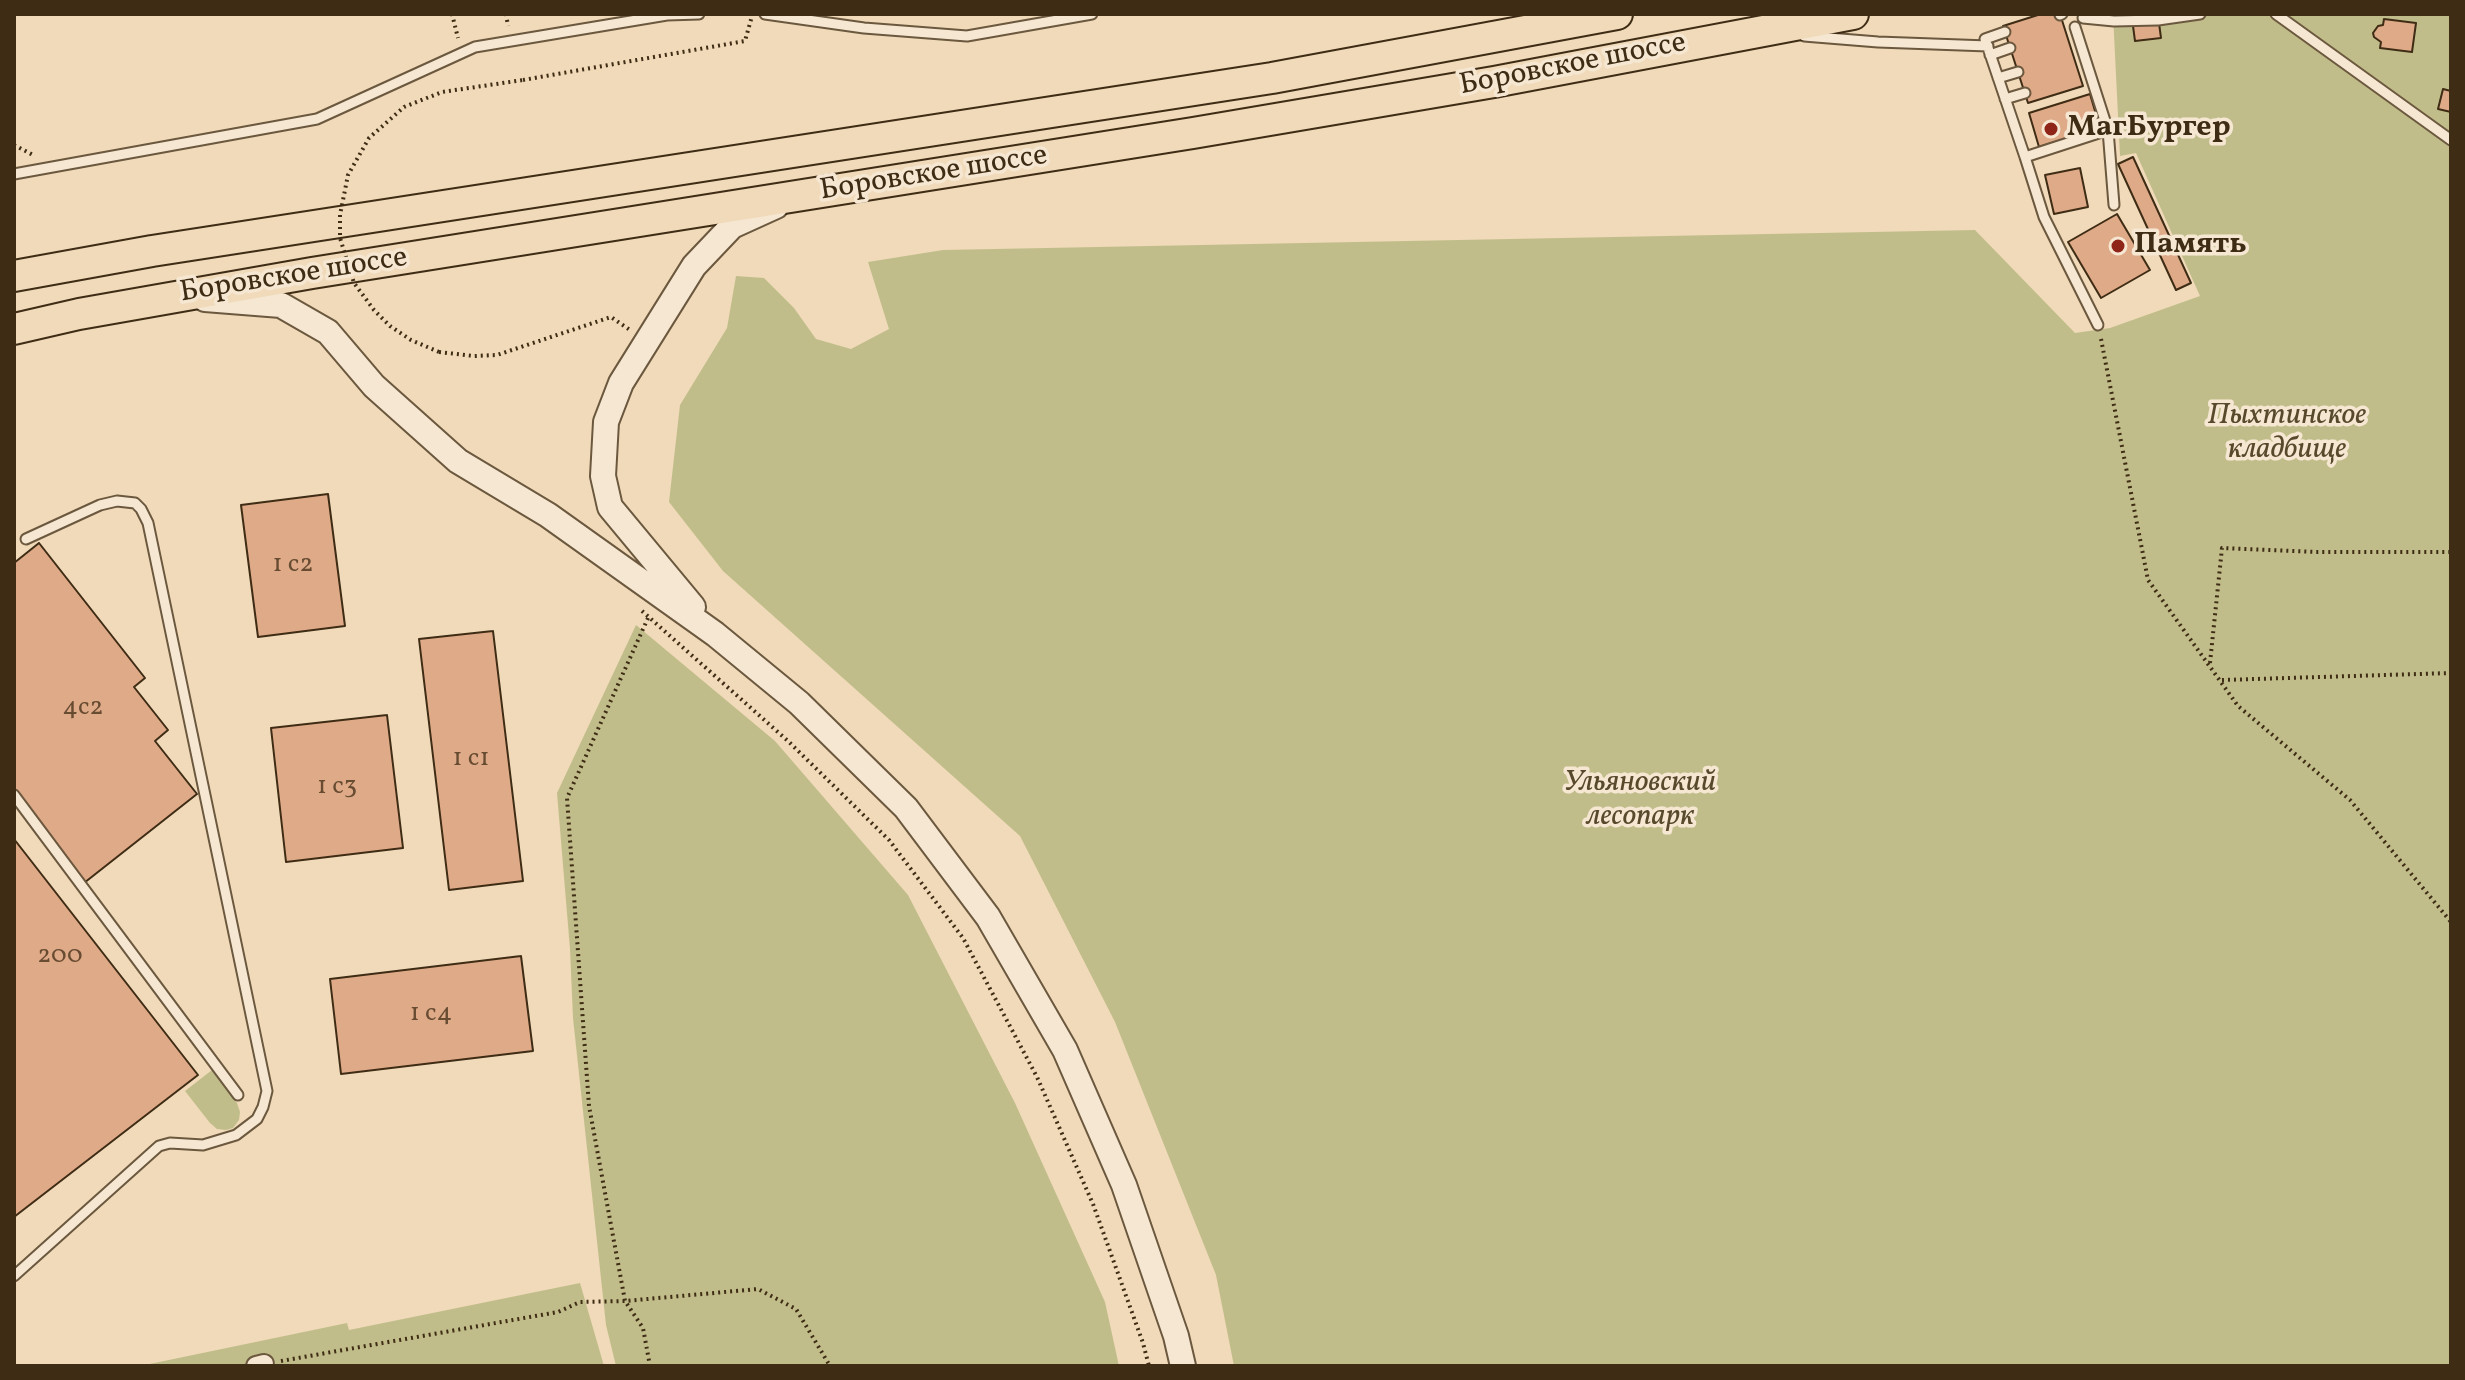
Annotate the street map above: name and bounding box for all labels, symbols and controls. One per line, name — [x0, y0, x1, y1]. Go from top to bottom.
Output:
street label: Боровское шоссе — [1457, 26, 1689, 106]
place label: МагБургер — [2067, 111, 2231, 147]
marker: МагБургер — [2042, 120, 2060, 138]
street label: Боровское шоссе — [818, 139, 1050, 211]
place label: Память — [2134, 228, 2247, 264]
marker: Память — [2109, 237, 2127, 255]
street label: Боровское шоссе — [178, 241, 410, 313]
park label: Пыхтинское кладбище — [2208, 399, 2366, 470]
house number: 1 с2 — [273, 550, 313, 582]
house number: 4с2 — [62, 693, 104, 725]
house number: 1 с1 — [453, 744, 489, 776]
park label: Ульяновский лесопарк — [1564, 766, 1716, 836]
house number: 1 с3 — [317, 772, 357, 804]
house number: 200 — [37, 941, 83, 973]
house number: 1 с4 — [410, 999, 452, 1031]

